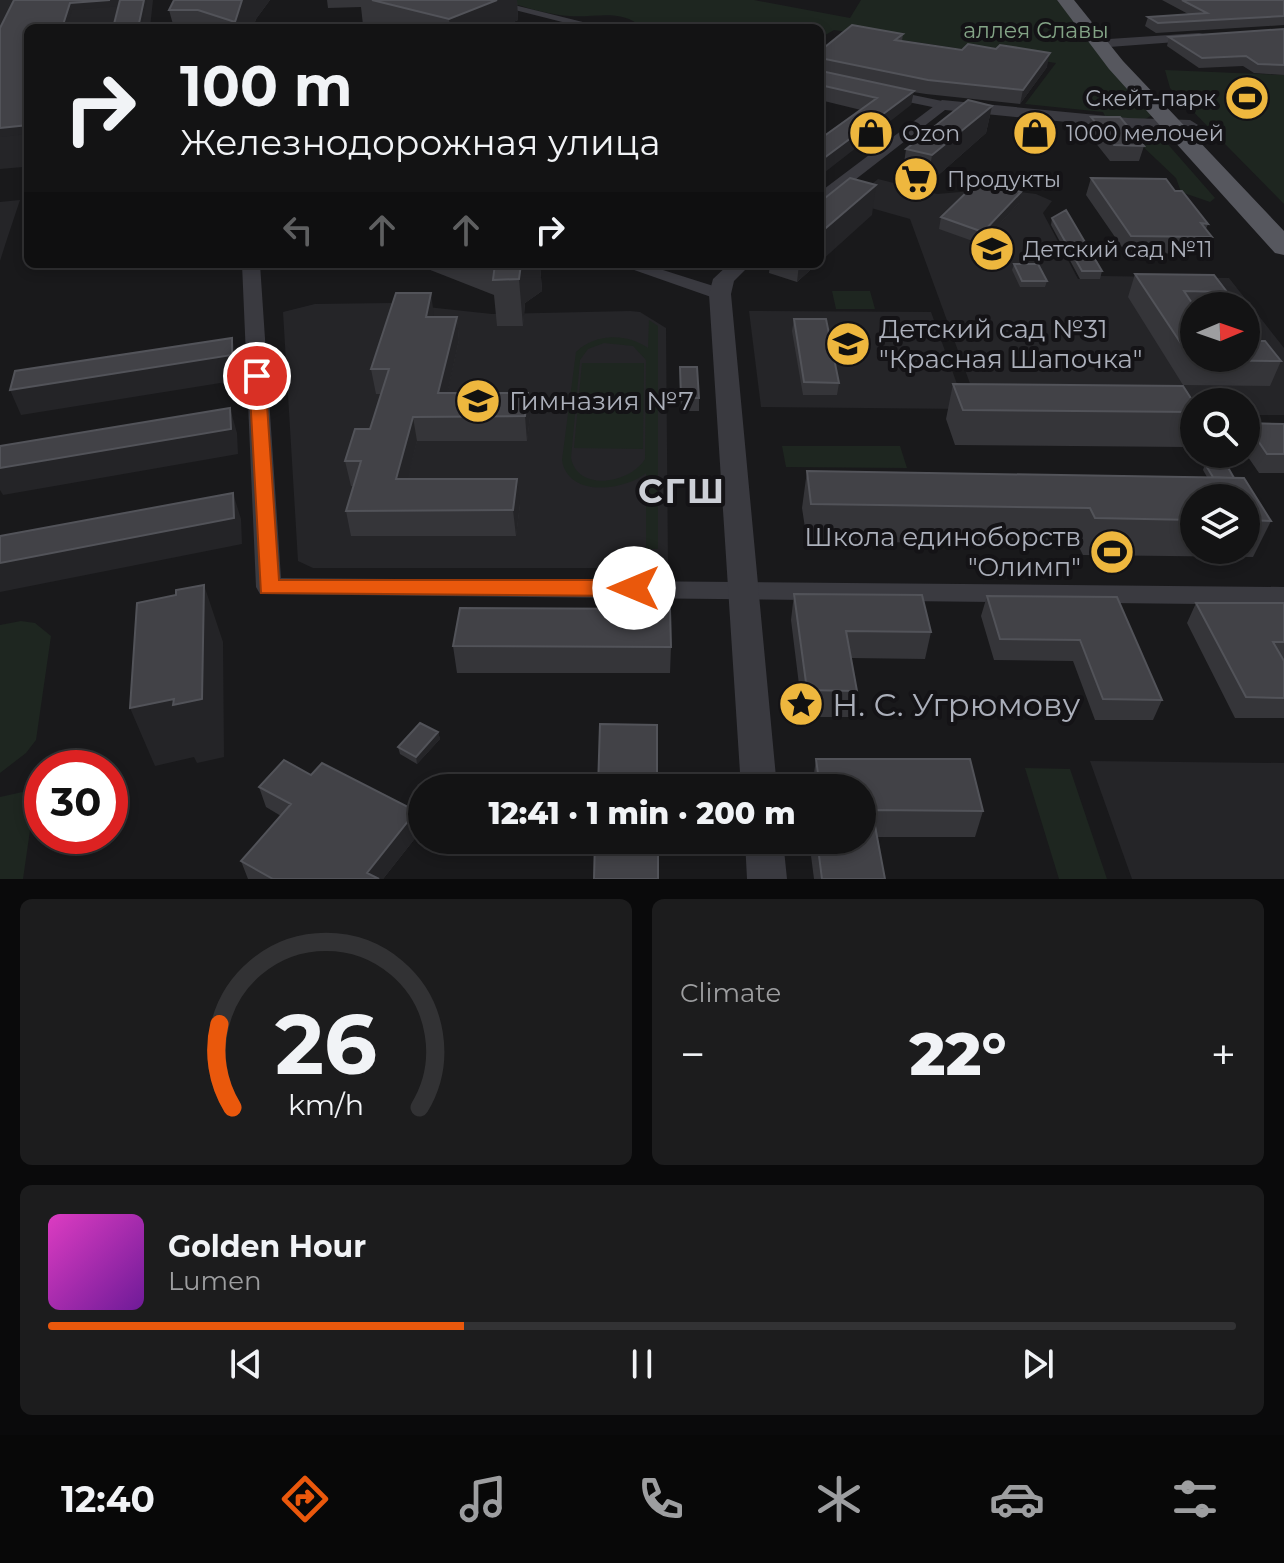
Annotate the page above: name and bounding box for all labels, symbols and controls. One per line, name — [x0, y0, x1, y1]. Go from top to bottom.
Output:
park label: аллея Славы — [963, 17, 1109, 44]
text: 100 m — [180, 52, 353, 120]
icon: right — [48, 56, 152, 160]
sports icon: Скейт-парк — [1223, 74, 1271, 122]
place label: Скейт-парк — [1085, 85, 1216, 112]
shop icon: Ozon — [847, 109, 895, 157]
shop icon: 1000 мелочей — [1011, 109, 1059, 157]
text: Железнодорожная улица — [180, 120, 660, 164]
place label: Ozon — [902, 120, 960, 147]
place label: 1000 мелочей — [1066, 120, 1224, 147]
supermarket icon: Продукты — [892, 155, 940, 203]
place label: Продукты — [947, 166, 1061, 193]
icon: left — [276, 208, 320, 252]
icon: ahead — [360, 208, 404, 252]
icon: ahead — [444, 208, 488, 252]
icon: right — [528, 208, 572, 252]
school or university icon: Детский сад №11 — [968, 225, 1016, 273]
place label: Детский сад №11 — [1023, 236, 1213, 263]
north arrow — [1180, 292, 1260, 372]
map controls — [1180, 292, 1260, 564]
place label: Детский сад №31 "Красная Шапочка" — [879, 313, 1142, 375]
school or university icon: Детский сад №31 "Красная Шапочка" — [824, 320, 872, 368]
pin — [223, 342, 291, 410]
icon: arrive — [235, 354, 279, 398]
school or university icon: Гимназия №7 — [454, 377, 502, 425]
place label: Гимназия №7 — [509, 385, 694, 417]
button: search — [1180, 388, 1260, 468]
district label: СГШ — [638, 470, 726, 512]
button: layers — [1180, 484, 1260, 564]
place label: Школа единоборств "Олимп" — [804, 521, 1081, 583]
sports icon: Школа единоборств "Олимп" — [1088, 528, 1136, 576]
position arrow — [592, 546, 676, 630]
place icon: Н. С. Угрюмову — [777, 680, 825, 728]
place label: Н. С. Угрюмову — [832, 685, 1081, 724]
speed limit sign: 30 — [24, 750, 128, 854]
text: 12:41 · 1 min · 200 m — [489, 795, 795, 832]
text: Climate — [680, 977, 781, 1009]
text: 26 — [275, 993, 377, 1095]
text: 22° — [910, 1017, 1006, 1090]
text: − — [680, 1027, 705, 1081]
text: + — [1211, 1027, 1236, 1081]
text: km/h — [288, 1087, 364, 1122]
text: Golden Hour — [168, 1228, 366, 1265]
text: Lumen — [168, 1265, 261, 1297]
icon: previous — [224, 1342, 268, 1386]
icon: pause — [620, 1342, 664, 1386]
icon: next — [1016, 1342, 1060, 1386]
icon: directions — [277, 1471, 333, 1527]
icon: music — [455, 1471, 511, 1527]
icon: phone — [633, 1471, 689, 1527]
icon: climate — [811, 1471, 867, 1527]
icon: car — [989, 1471, 1045, 1527]
icon: filters — [1167, 1471, 1223, 1527]
text: 12:40 — [61, 1477, 155, 1521]

